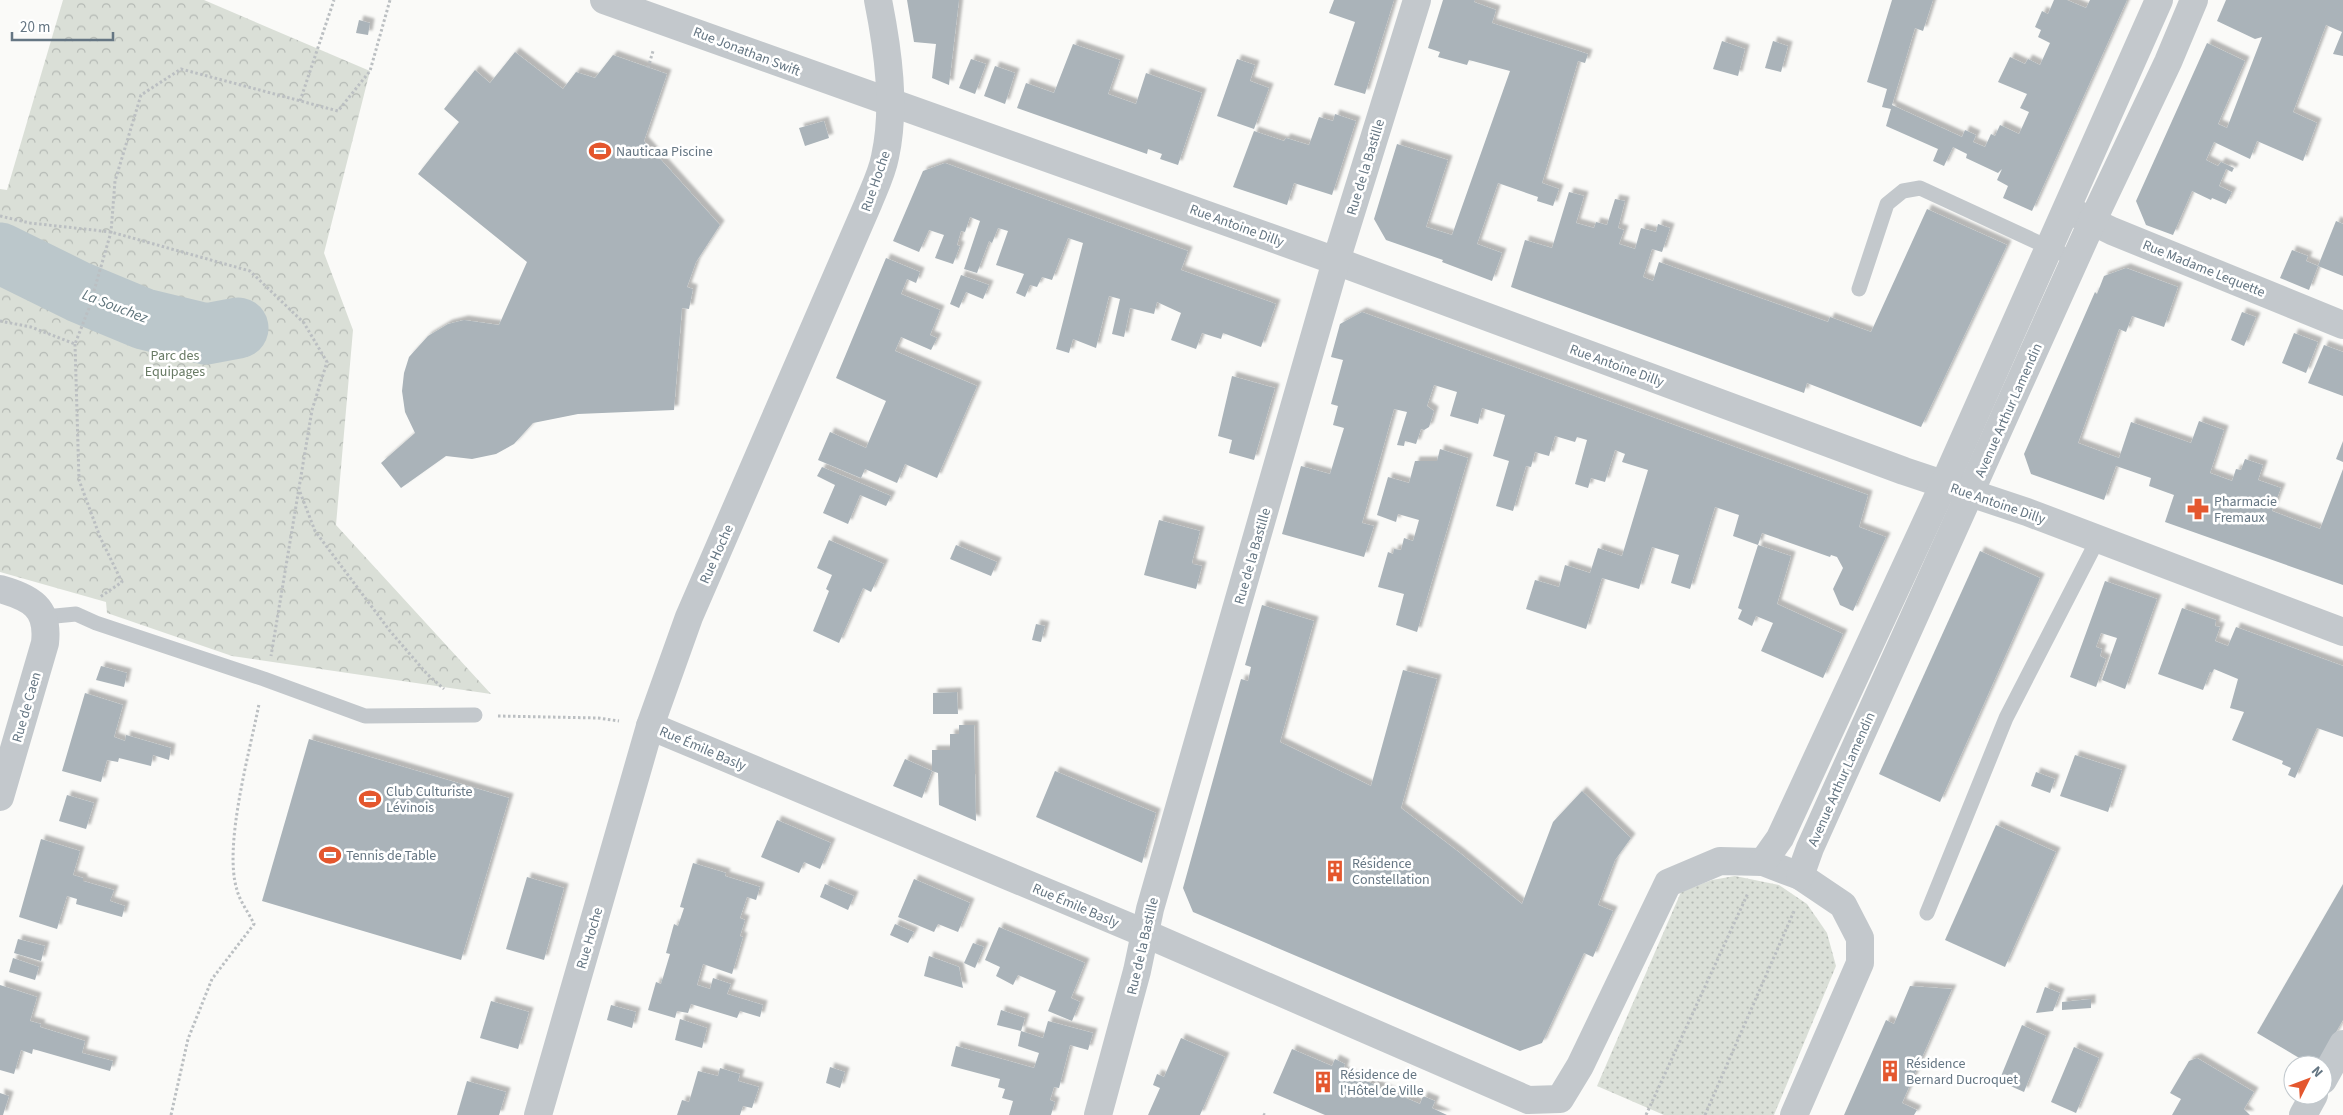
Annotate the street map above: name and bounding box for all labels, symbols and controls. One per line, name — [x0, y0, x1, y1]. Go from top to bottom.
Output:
scale bar — [12, 10, 114, 42]
text: 20 m — [20, 17, 50, 38]
street label: Rue Jonathan Swift — [690, 22, 804, 82]
street label: Rue de la Bastille — [1342, 117, 1390, 218]
sports icon: Nauticaa Piscine — [587, 138, 613, 164]
place label: Nauticaa Piscine — [616, 142, 713, 162]
street label: Rue Hoche — [856, 148, 896, 214]
street label: Rue Antoine Dilly — [1187, 200, 1287, 252]
street label: Rue Madame Lequette — [2139, 235, 2268, 303]
water label: La Souchez — [79, 284, 151, 329]
street label: Rue Antoine Dilly — [1567, 340, 1667, 392]
street label: Avenue Arthur Lamendin — [1970, 340, 2048, 481]
park label: Parc des Equipages — [145, 346, 205, 382]
street label: Rue Antoine Dilly — [1947, 478, 2048, 530]
place label: Pharmacie Fremaux — [2214, 492, 2277, 528]
pharmacy icon: Pharmacie Fremaux — [2185, 496, 2211, 522]
street label: Rue de la Bastille — [1230, 506, 1276, 607]
street label: Rue Hoche — [695, 522, 739, 587]
street label: Rue de Caen — [7, 670, 47, 745]
street label: Avenue Arthur Lamendin — [1803, 709, 1881, 850]
street label: Rue Émile Basly — [656, 722, 749, 776]
place label: Club Culturiste Lévinois — [386, 782, 473, 818]
sports icon: Club Culturiste Lévinois — [357, 786, 383, 812]
sports icon: Tennis de Table — [317, 842, 343, 868]
place label: Tennis de Table — [346, 846, 436, 866]
place label: Résidence Constellation — [1352, 854, 1430, 890]
building icon: Résidence Constellation — [1322, 858, 1348, 884]
street label: Rue Émile Basly — [1029, 879, 1122, 933]
street label: Rue de la Bastille — [1122, 895, 1164, 997]
street label: Rue Hoche — [572, 905, 608, 971]
place label: Résidence Bernard Ducroquet — [1906, 1054, 2018, 1090]
north arrow — [2283, 1055, 2333, 1105]
building icon: Résidence Bernard Ducroquet — [1877, 1058, 1903, 1084]
text: N — [2306, 1062, 2327, 1082]
place label: Résidence de l'Hôtel de Ville — [1340, 1065, 1424, 1101]
building icon: Résidence de l'Hôtel de Ville — [1310, 1069, 1336, 1095]

